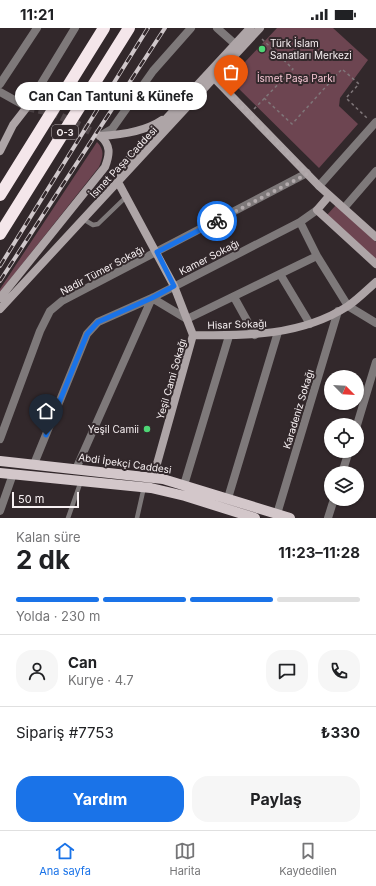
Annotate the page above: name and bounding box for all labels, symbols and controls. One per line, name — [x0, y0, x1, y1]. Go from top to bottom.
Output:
text: 11:21 — [20, 5, 54, 24]
place label: Türk İslam Sanatları Merkezi — [270, 36, 352, 61]
marker: Türk İslam Sanatları Merkezi — [257, 44, 267, 54]
pin — [214, 55, 248, 96]
icon: bag — [220, 61, 242, 83]
park label: İsmet Paşa Parkı — [257, 71, 335, 84]
callout: Can Can Tantuni & Künefe — [15, 82, 207, 110]
text: Can Can Tantuni & Künefe — [29, 88, 193, 104]
street label: İsmet Paşa Caddesi — [86, 123, 159, 200]
road number: O-3 — [52, 125, 78, 139]
courier — [197, 201, 237, 241]
icon: bike — [206, 210, 228, 232]
street label: Kamer Sokağı — [177, 237, 241, 277]
street label: Nadir Tümer Sokağı — [58, 243, 146, 297]
street label: Hisar Sokağı — [207, 317, 267, 331]
street label: Yeşil Cami Sokağı — [154, 337, 188, 421]
street label: Karadeniz Sokağı — [280, 368, 316, 450]
north arrow — [324, 370, 364, 410]
map controls — [324, 370, 364, 506]
pin — [29, 394, 63, 435]
icon: home — [35, 400, 57, 422]
button: locate — [324, 418, 364, 458]
place label: Yeşil Camii — [88, 423, 139, 435]
marker: Yeşil Camii — [142, 424, 152, 434]
street label: Abdi İpekçi Caddesi — [78, 450, 172, 475]
button: layers — [324, 466, 364, 506]
scale bar — [12, 490, 79, 509]
text: 50 m — [18, 492, 44, 506]
text: Kalan süre — [16, 529, 81, 545]
text: 11:23–11:28 — [278, 543, 360, 562]
text: 2 dk — [16, 544, 70, 575]
text: Yolda · 230 m — [16, 608, 100, 624]
button: person — [16, 650, 58, 692]
button: chat — [266, 650, 308, 692]
button: phone — [318, 650, 360, 692]
text: Can — [68, 653, 97, 672]
text: Kurye · 4.7 — [68, 672, 134, 688]
text: Sipariş #7753 — [16, 723, 114, 742]
text: ₺330 — [321, 723, 360, 742]
button: Yardım — [16, 776, 184, 822]
button: Paylaş — [192, 776, 360, 822]
tab: Ana sayfa — [39, 840, 91, 878]
tab: Harita — [169, 840, 201, 878]
tab: Kaydedilen — [279, 840, 337, 878]

